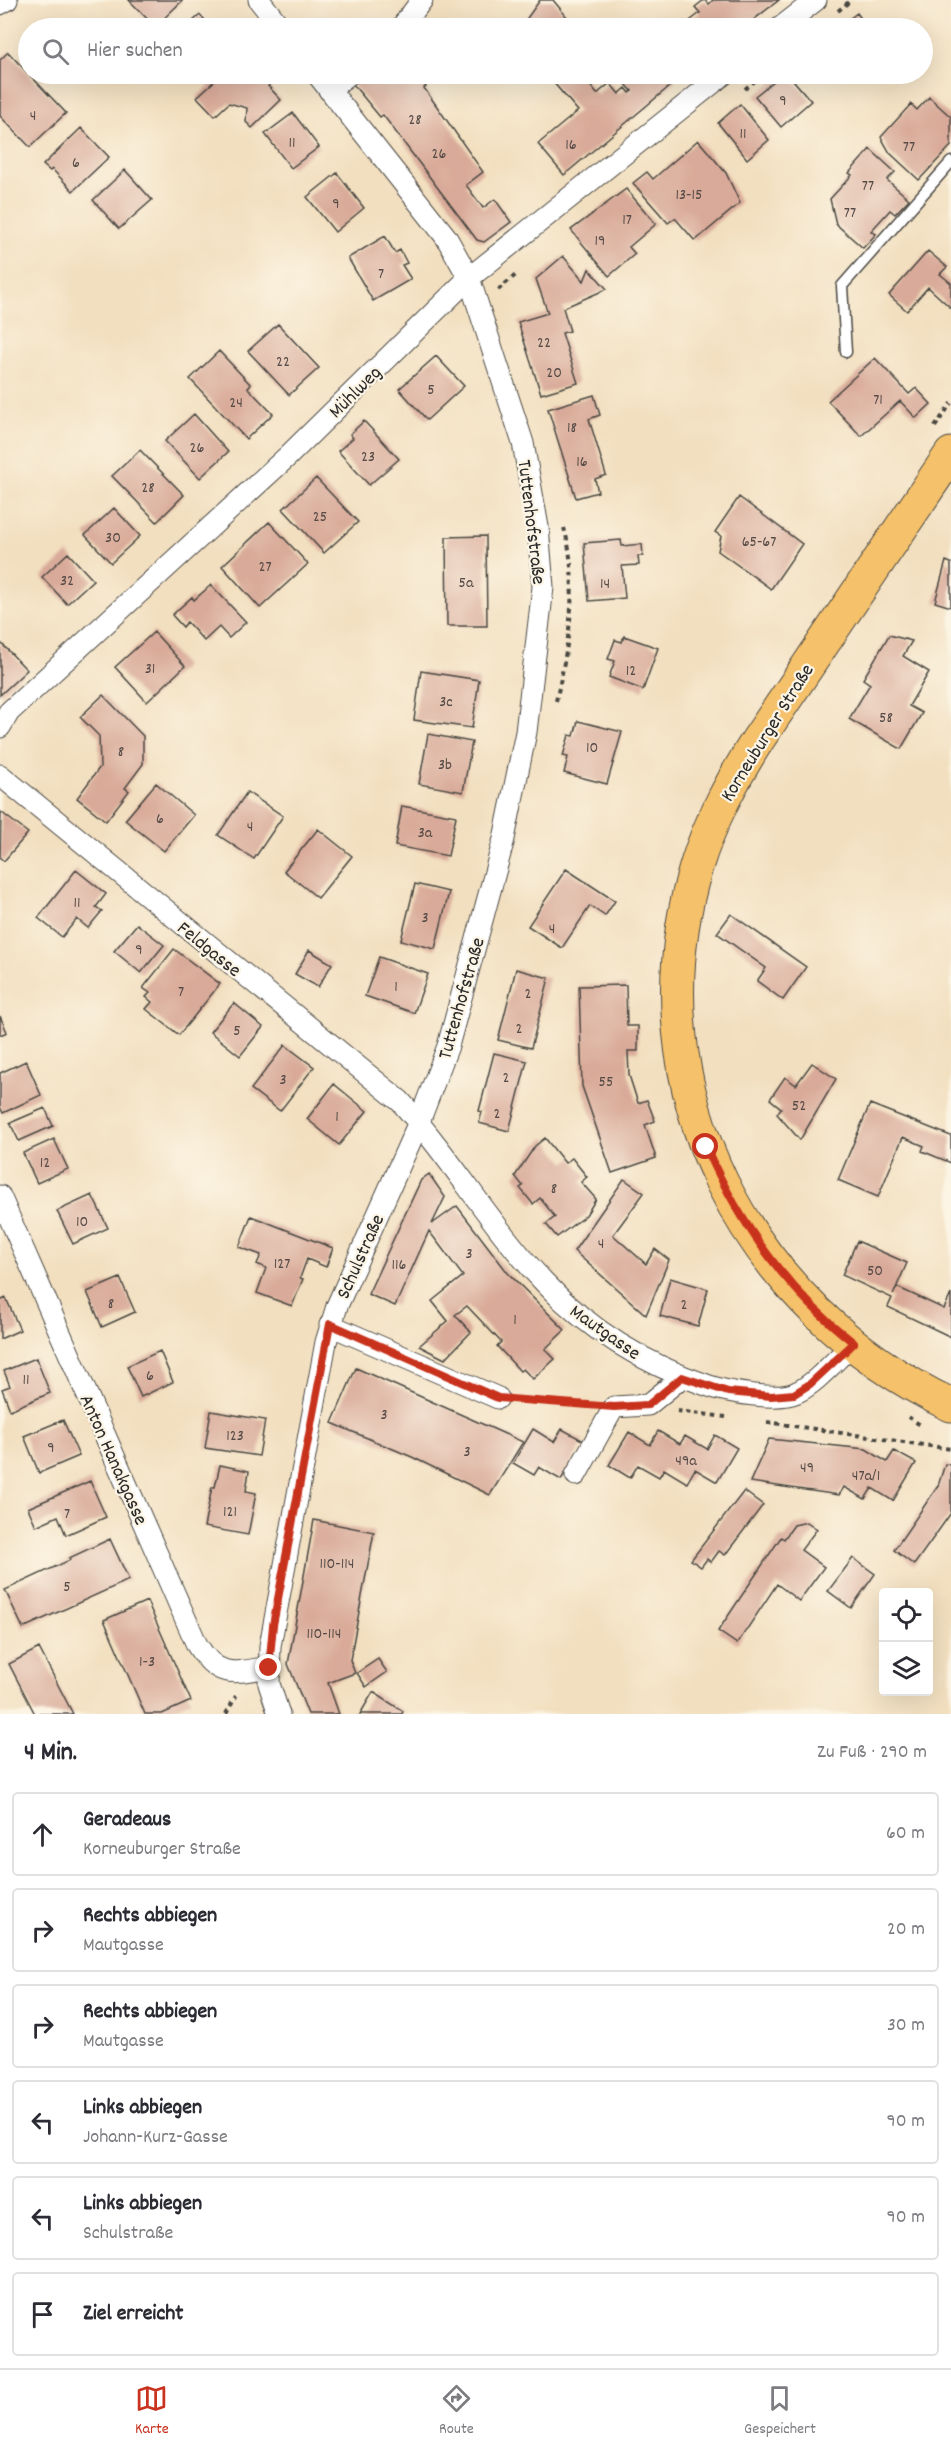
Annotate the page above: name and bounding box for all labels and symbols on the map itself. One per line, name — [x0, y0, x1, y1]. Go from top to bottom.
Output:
house number: 9 — [779, 90, 787, 113]
house number: 4 — [30, 105, 36, 128]
house number: 28 — [408, 109, 422, 132]
house number: 11 — [739, 123, 747, 146]
house number: 11 — [288, 132, 296, 155]
house number: 16 — [565, 134, 577, 157]
house number: 77 — [903, 136, 915, 159]
house number: 26 — [432, 143, 447, 166]
house number: 6 — [72, 152, 80, 175]
house number: 77 — [862, 175, 874, 198]
house number: 13-15 — [676, 184, 703, 207]
house number: 9 — [332, 193, 340, 216]
house number: 77 — [844, 202, 856, 225]
house number: 17 — [622, 209, 632, 232]
house number: 19 — [595, 230, 605, 253]
house number: 7 — [378, 263, 384, 286]
house number: 22 — [537, 332, 551, 355]
house number: 22 — [276, 351, 290, 374]
street label: Mühlweg — [323, 360, 389, 426]
house number: 20 — [546, 362, 562, 385]
house number: 5 — [427, 379, 435, 402]
house number: 71 — [873, 389, 883, 412]
house number: 24 — [229, 392, 243, 415]
house number: 18 — [567, 417, 577, 440]
house number: 26 — [190, 437, 205, 460]
house number: 23 — [361, 446, 375, 469]
house number: 16 — [576, 451, 588, 474]
street label: Tuttenhofstraße — [508, 458, 552, 587]
house number: 28 — [141, 477, 155, 500]
house number: 25 — [313, 506, 327, 529]
house number: 30 — [105, 527, 121, 550]
house number: 65-67 — [742, 531, 776, 554]
house number: 27 — [258, 556, 272, 579]
house number: 32 — [60, 570, 74, 593]
house number: 5a — [459, 572, 474, 595]
house number: 14 — [600, 573, 610, 596]
house number: 31 — [145, 658, 155, 681]
street label: Korneuburger Straße — [715, 659, 822, 808]
house number: 12 — [626, 660, 636, 683]
house number: 3c — [439, 691, 453, 714]
house number: 58 — [879, 707, 893, 730]
house number: 10 — [586, 737, 598, 760]
house number: 8 — [118, 741, 124, 764]
house number: 3b — [438, 754, 452, 777]
house number: 6 — [156, 808, 164, 831]
house number: 4 — [247, 816, 253, 839]
house number: 3a — [418, 822, 433, 845]
house number: 11 — [73, 892, 81, 915]
house number: 3 — [421, 907, 429, 930]
street label: Feldgasse — [170, 916, 246, 985]
house number: 4 — [549, 918, 555, 941]
street label: Tuttenhofstraße — [432, 934, 494, 1063]
house number: 9 — [135, 939, 143, 962]
house number: 1 — [394, 976, 398, 999]
house number: 7 — [178, 981, 184, 1004]
house number: 2 — [525, 983, 532, 1006]
house number: 2 — [516, 1018, 523, 1041]
house number: 5 — [233, 1020, 241, 1043]
house number: 2 — [503, 1067, 510, 1090]
house number: 3 — [279, 1069, 287, 1092]
house number: 55 — [599, 1071, 613, 1094]
house number: 52 — [792, 1095, 806, 1118]
house number: 2 — [494, 1103, 501, 1126]
house number: 1 — [335, 1106, 339, 1129]
route start — [692, 1133, 718, 1159]
house number: 12 — [40, 1152, 50, 1175]
house number: 8 — [551, 1178, 557, 1201]
street label: Schulstraße — [331, 1210, 393, 1304]
house number: 10 — [76, 1211, 88, 1234]
house number: 4 — [598, 1233, 604, 1256]
house number: 3 — [465, 1243, 473, 1266]
house number: 127 — [274, 1253, 290, 1276]
house number: 116 — [392, 1254, 407, 1277]
house number: 50 — [867, 1260, 883, 1283]
house number: 8 — [108, 1293, 114, 1316]
house number: 2 — [681, 1294, 688, 1317]
street label: Mautgasse — [563, 1299, 646, 1368]
house number: 1 — [513, 1309, 517, 1332]
house number: 6 — [146, 1365, 154, 1388]
house number: 11 — [22, 1369, 30, 1392]
street label: Anton Hanakgasse — [71, 1390, 154, 1530]
house number: 3 — [380, 1404, 388, 1427]
house number: 123 — [226, 1425, 244, 1448]
house number: 9 — [47, 1437, 55, 1460]
house number: 3 — [463, 1441, 471, 1464]
house number: 49a — [675, 1450, 697, 1473]
house number: 49 — [800, 1457, 814, 1480]
house number: 47a/1 — [852, 1465, 880, 1488]
house number: 121 — [223, 1501, 237, 1524]
house number: 7 — [64, 1503, 70, 1526]
house number: 110-114 — [320, 1553, 354, 1576]
house number: 5 — [63, 1576, 71, 1599]
house number: 110-114 — [307, 1623, 341, 1646]
house number: 1-3 — [139, 1651, 155, 1674]
route end — [255, 1654, 281, 1680]

